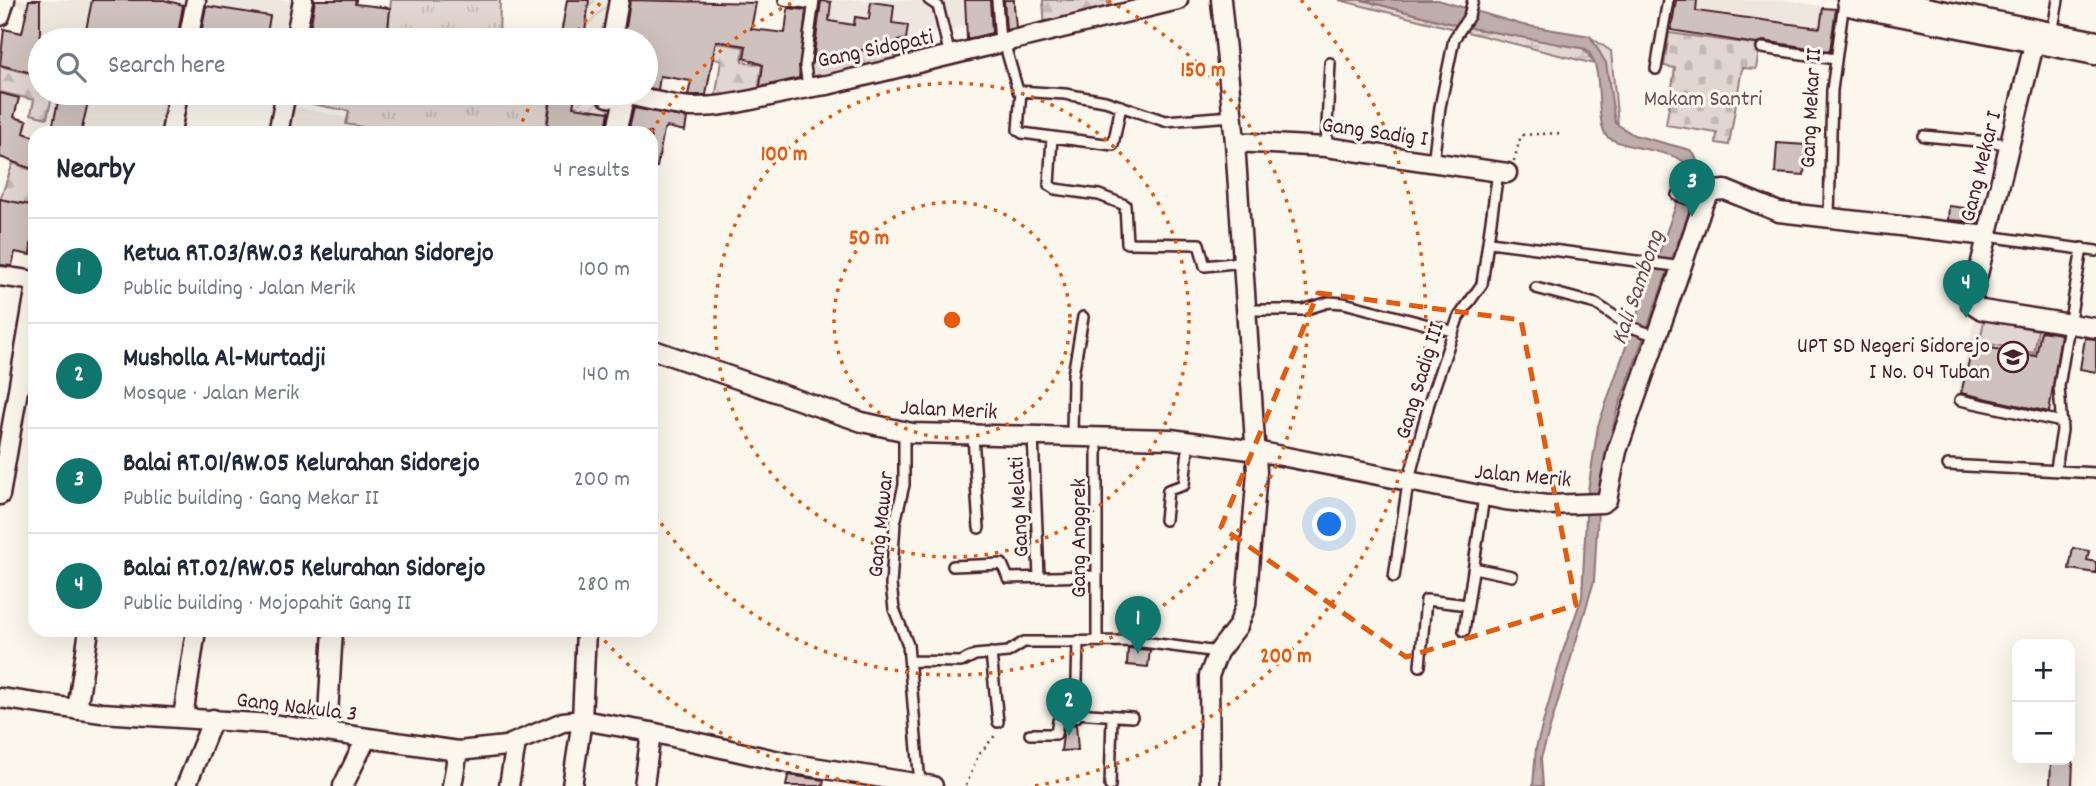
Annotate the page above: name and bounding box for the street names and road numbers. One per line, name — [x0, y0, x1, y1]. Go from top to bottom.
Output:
street label: Gang Sidopati — [815, 22, 937, 79]
street label: Gang Mekar II — [1793, 47, 1832, 169]
street label: Gang Mekar I — [1953, 108, 2012, 226]
street label: Gang Sadig I — [1319, 110, 1430, 157]
street label: Gang Sadig III — [1388, 318, 1455, 444]
street label: Jalan Merik — [899, 392, 998, 431]
street label: Gang Melati — [1001, 456, 1040, 558]
street label: Jalan Merik — [1473, 457, 1572, 498]
street label: Gang Mawar — [860, 469, 905, 579]
street label: Gang Anggrek — [1064, 478, 1097, 598]
street label: Gang Nakula 3 — [234, 685, 359, 732]

